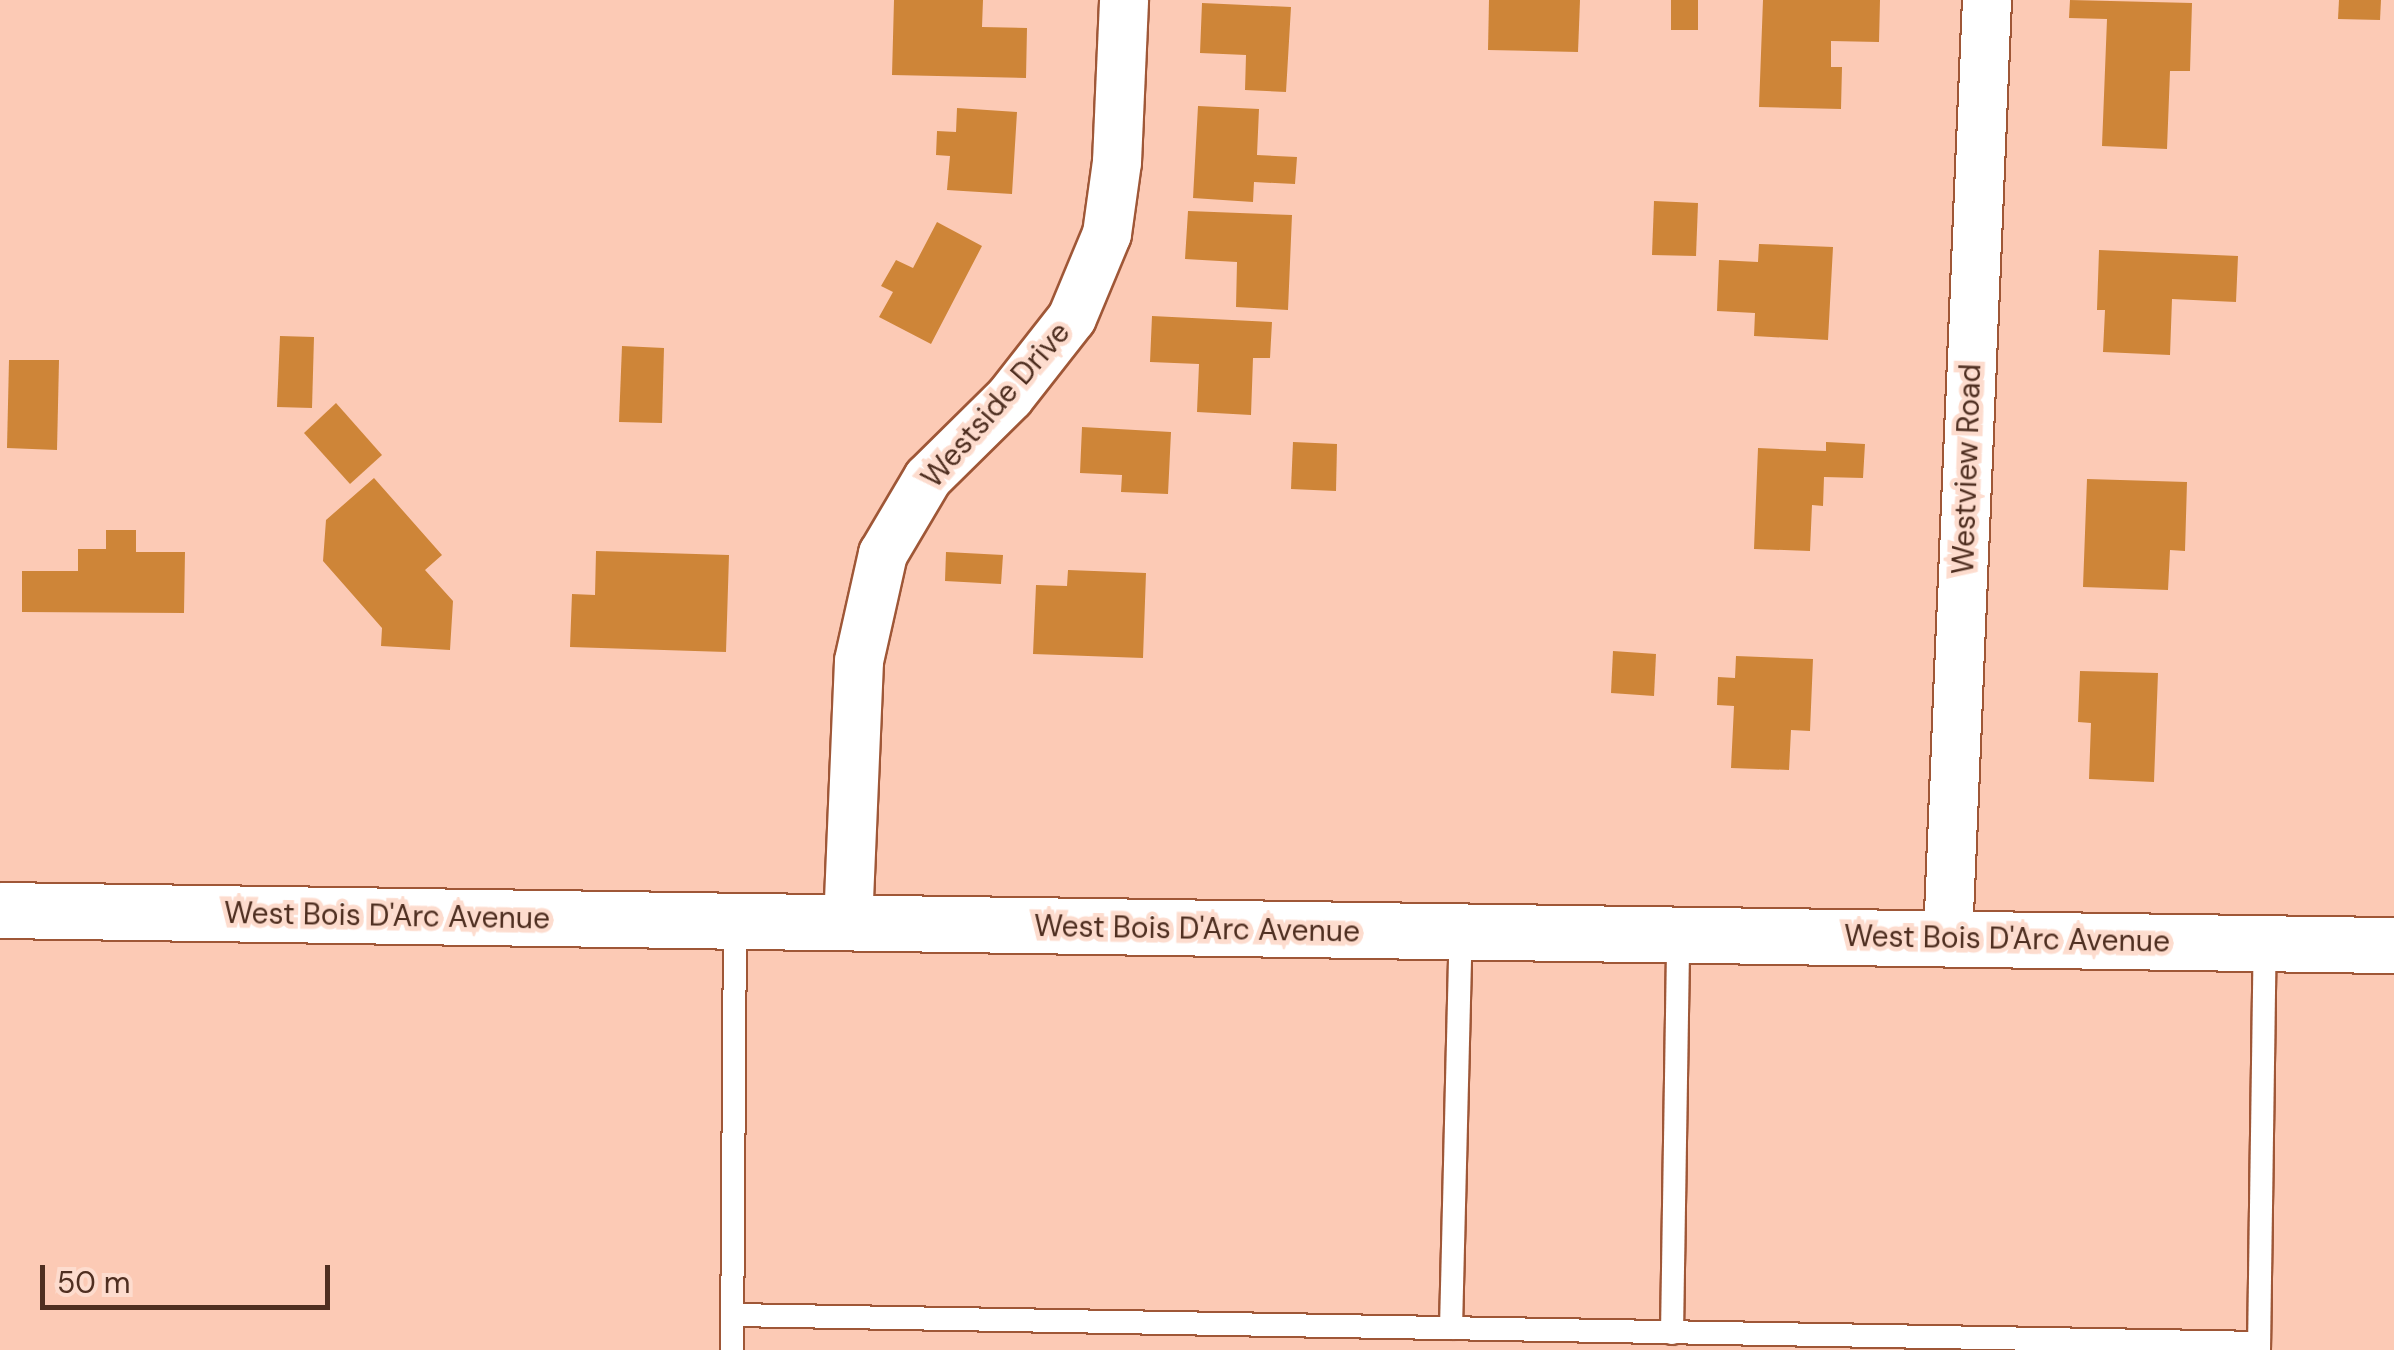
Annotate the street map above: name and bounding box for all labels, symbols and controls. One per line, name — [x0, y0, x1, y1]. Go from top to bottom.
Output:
street label: Westside Drive — [914, 315, 1078, 495]
street label: Westview Road — [1945, 363, 1989, 575]
street label: West Bois D'Arc Avenue — [224, 895, 550, 937]
street label: West Bois D'Arc Avenue — [1034, 908, 1360, 950]
street label: West Bois D'Arc Avenue — [1844, 918, 2170, 960]
scale bar — [45, 1245, 335, 1307]
text: 50 m — [57, 1263, 131, 1302]

